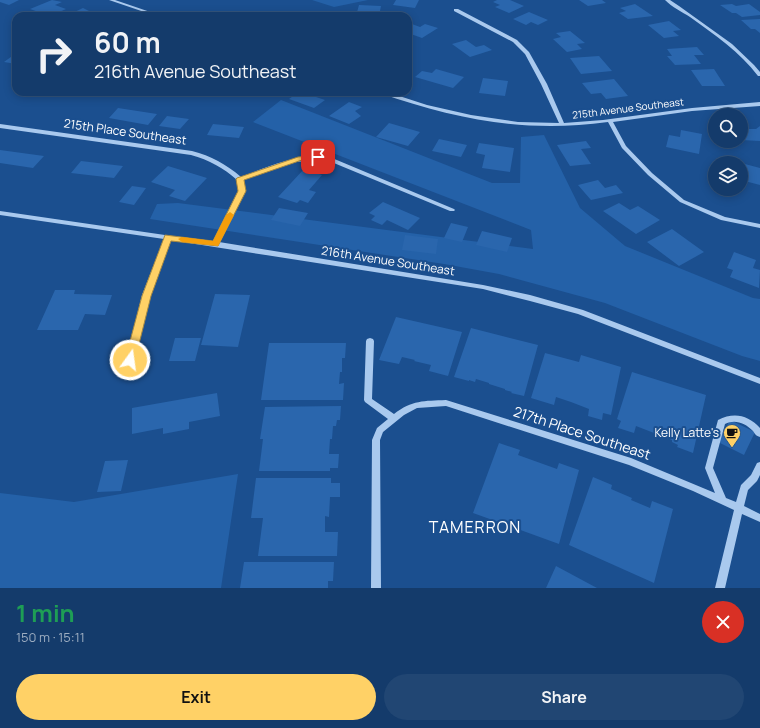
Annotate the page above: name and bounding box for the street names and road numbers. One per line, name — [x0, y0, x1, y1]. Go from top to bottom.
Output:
street label: 215th Avenue Southeast — [572, 94, 684, 122]
street label: 215th Place Southeast — [63, 114, 188, 149]
street label: 216th Avenue Southeast — [320, 242, 456, 279]
street label: 217th Place Southeast — [511, 401, 654, 464]

